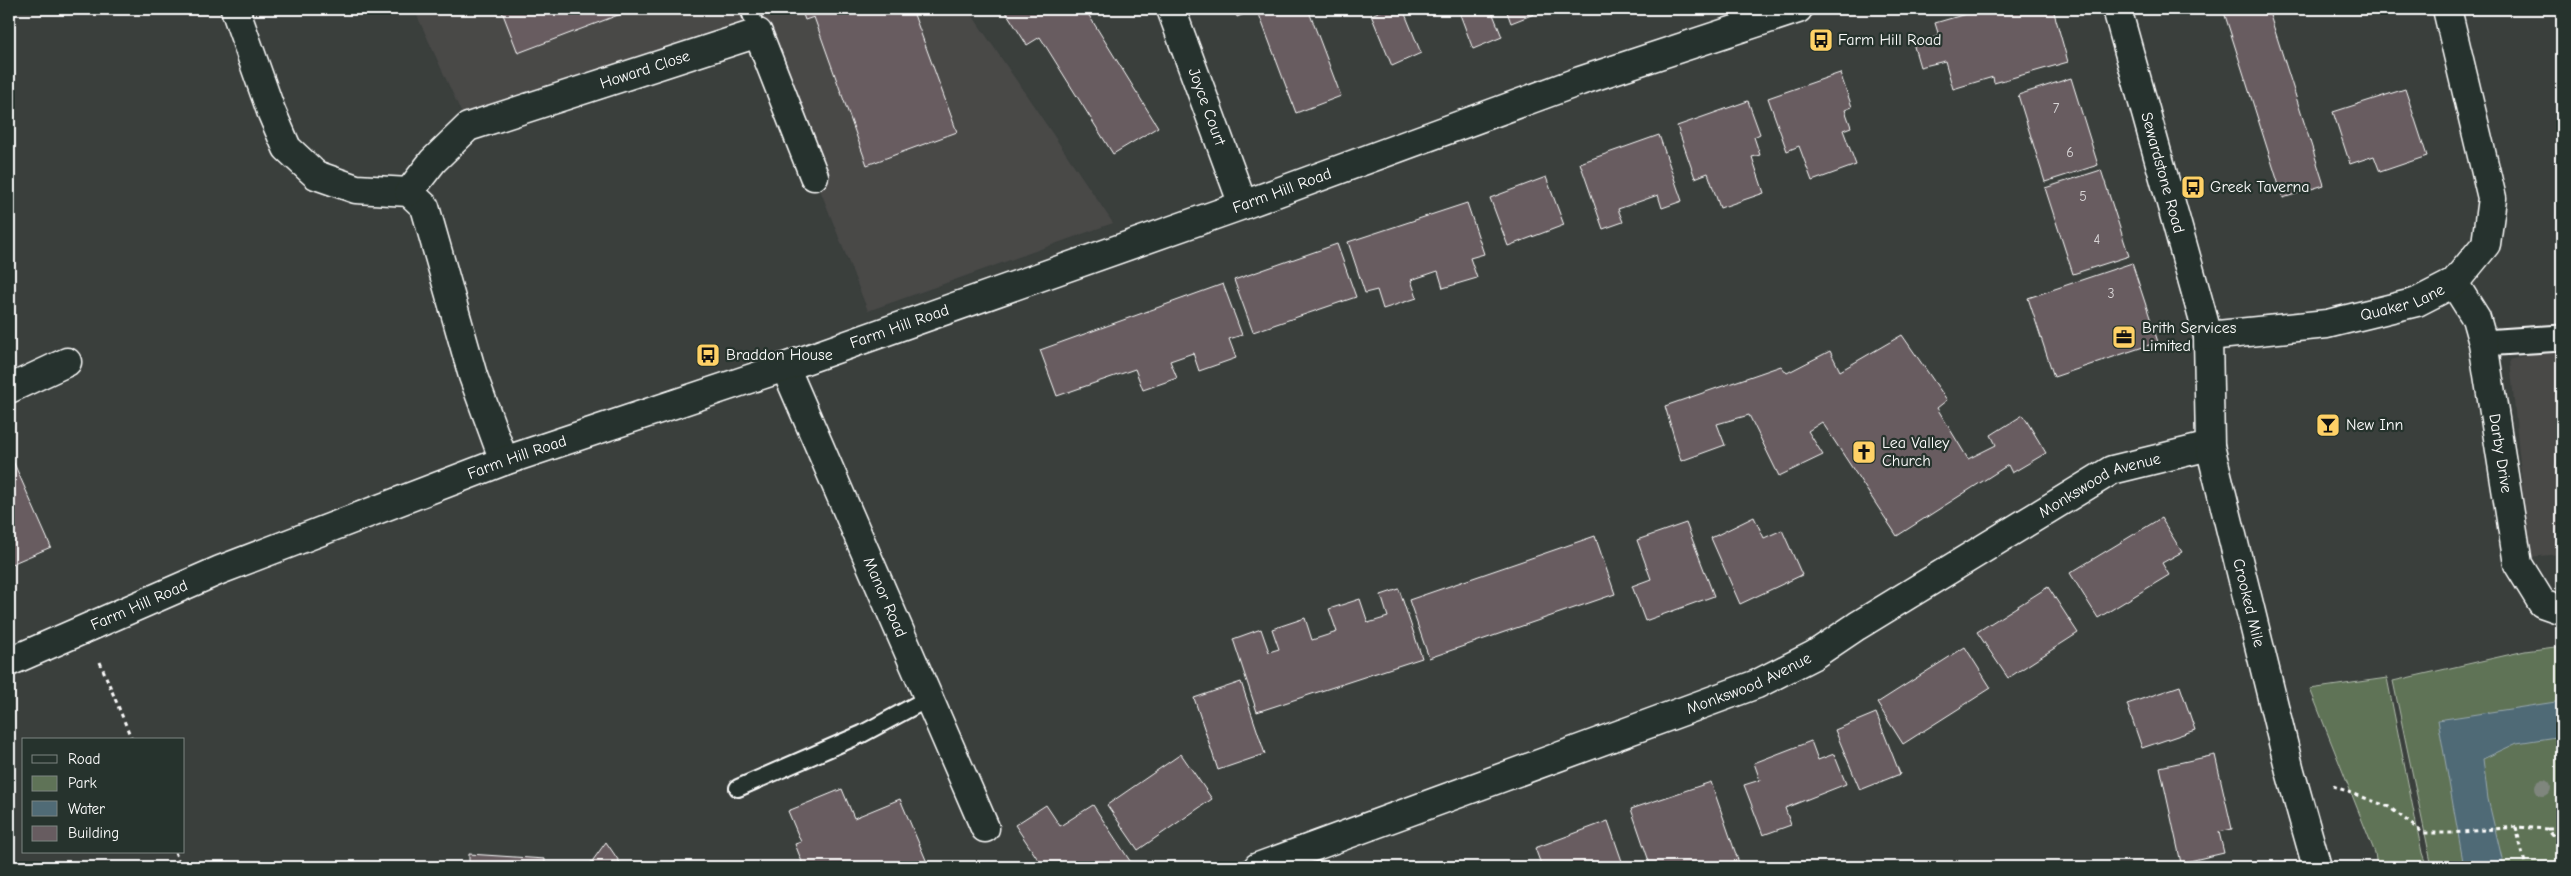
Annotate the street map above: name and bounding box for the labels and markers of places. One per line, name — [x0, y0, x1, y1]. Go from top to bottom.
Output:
bus stop icon: Farm Hill Road — [1808, 27, 1834, 53]
place label: Farm Hill Road — [1838, 31, 1942, 49]
bus stop icon: Greek Taverna — [2180, 174, 2206, 200]
place label: Greek Taverna — [2210, 178, 2310, 196]
place label: Brith Services Limited — [2142, 319, 2237, 355]
office icon: Brith Services Limited — [2111, 324, 2137, 350]
bus stop icon: Braddon House — [695, 342, 721, 368]
place label: Braddon House — [726, 346, 833, 364]
bar icon: New Inn — [2315, 412, 2341, 438]
place label: New Inn — [2346, 416, 2403, 434]
place label: Lea Valley Church — [1882, 434, 1950, 470]
church icon: Lea Valley Church — [1851, 439, 1877, 465]

